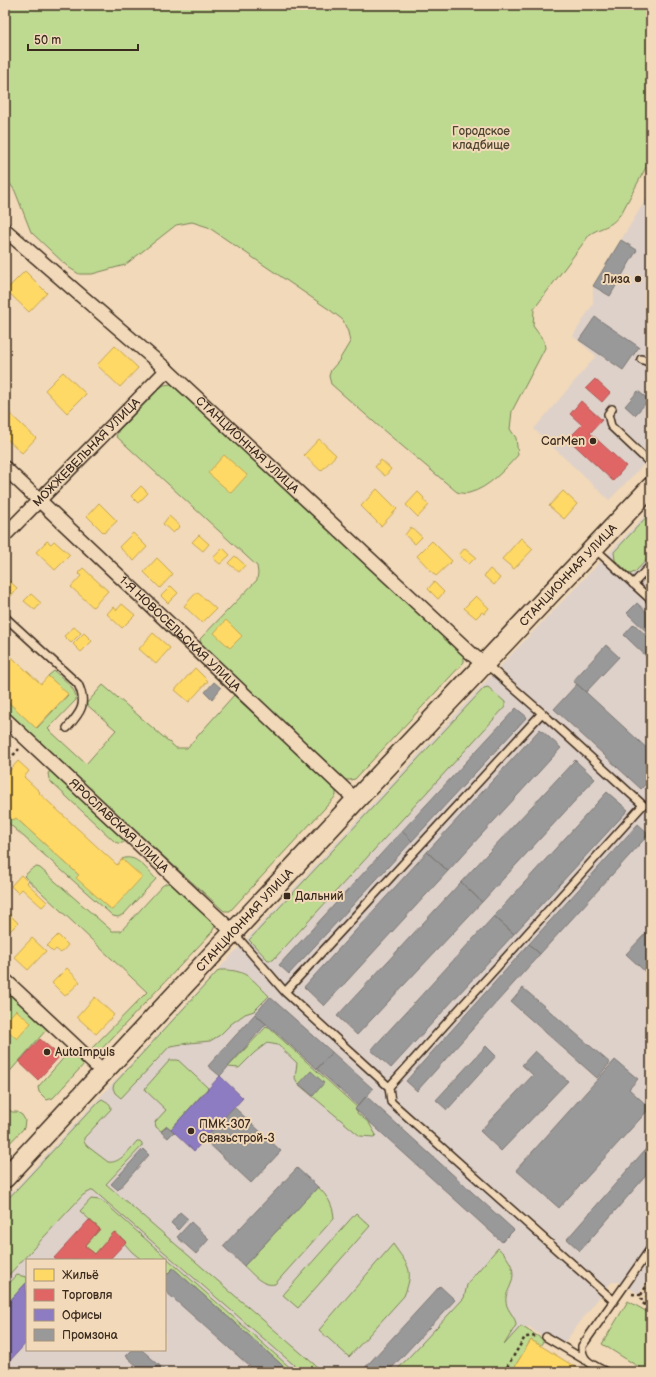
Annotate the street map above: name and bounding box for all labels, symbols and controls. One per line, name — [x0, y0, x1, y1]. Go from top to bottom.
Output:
scale bar — [28, 26, 138, 52]
text: 50 m — [34, 33, 61, 48]
park label: Городское кладбище — [452, 124, 510, 153]
place label: Лиза — [602, 272, 630, 287]
marker: Лиза — [633, 274, 643, 284]
street label: СТАНЦИОННАЯ УЛИЦА — [193, 393, 303, 497]
street label: МОЖЖЕВЕЛЬНАЯ УЛИЦА — [30, 394, 144, 510]
place label: CarMen — [541, 434, 585, 449]
marker: CarMen — [588, 436, 598, 446]
street label: СТАНЦИОННАЯ УЛИЦА — [516, 520, 621, 630]
street label: 1-Я НОВОСЕЛЬСКАЯ УЛИЦА — [116, 573, 245, 695]
street label: ЯРОСЛАВСКАЯ УЛИЦА — [66, 775, 173, 876]
street label: СТАНЦИОННАЯ УЛИЦА — [193, 865, 297, 975]
place label: Дальний — [295, 889, 344, 904]
marker: Дальний — [282, 891, 292, 901]
place label: AutoImpuls — [55, 1045, 115, 1060]
marker: AutoImpuls — [42, 1047, 52, 1057]
place label: ПМК-307 Связьстрой-3 — [199, 1117, 275, 1146]
marker: ПМК-307 Связьстрой-3 — [186, 1126, 196, 1136]
legend — [26, 1259, 166, 1351]
text: Жильё — [62, 1268, 99, 1283]
text: Торговля — [62, 1288, 113, 1303]
text: Офисы — [62, 1308, 102, 1323]
text: Промзона — [62, 1328, 118, 1343]

